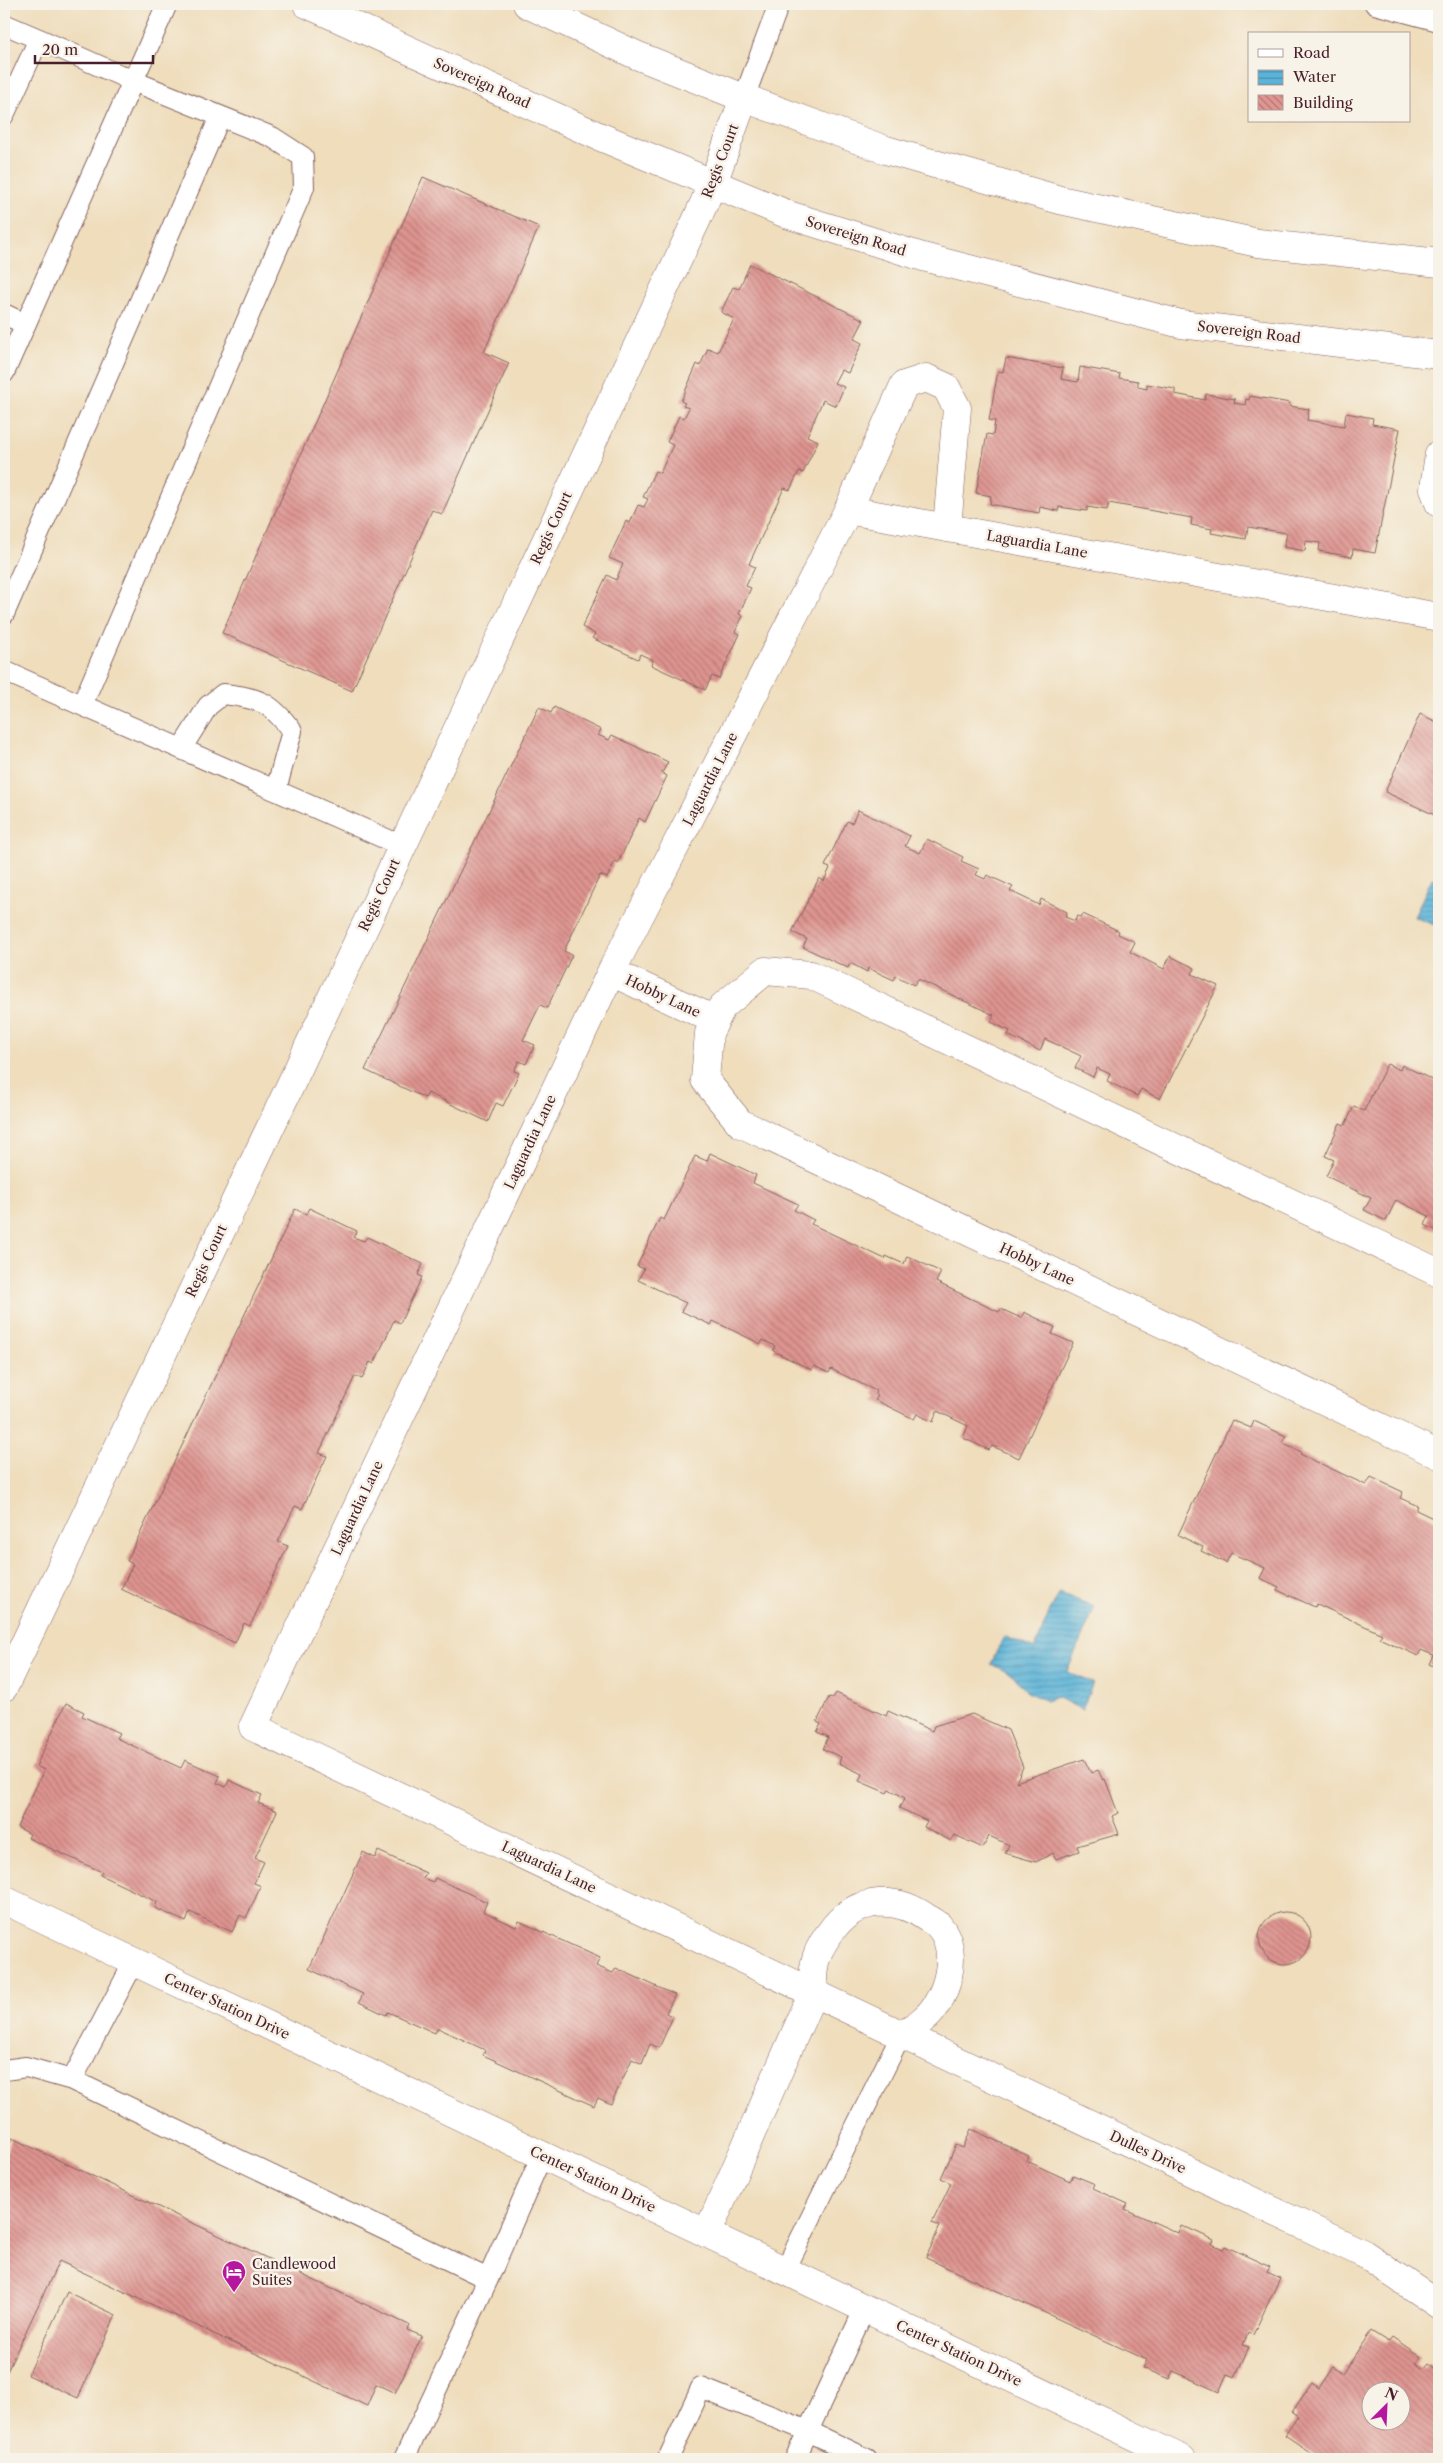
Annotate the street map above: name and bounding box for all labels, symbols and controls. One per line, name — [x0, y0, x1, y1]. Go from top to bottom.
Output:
scale bar — [35, 32, 152, 64]
legend — [1248, 32, 1410, 122]
text: 20 m — [42, 40, 78, 59]
text: Road — [1293, 43, 1330, 62]
street label: Sovereign Road — [431, 54, 534, 113]
text: Water — [1292, 67, 1337, 86]
text: Building — [1293, 93, 1353, 112]
street label: Regis Court — [698, 121, 742, 201]
street label: Sovereign Road — [804, 212, 909, 260]
street label: Sovereign Road — [1196, 317, 1302, 347]
street label: Regis Court — [526, 489, 576, 567]
street label: Laguardia Lane — [985, 526, 1089, 562]
street label: Laguardia Lane — [679, 729, 741, 829]
street label: Regis Court — [354, 856, 404, 934]
street label: Hobby Lane — [622, 971, 704, 1021]
street label: Laguardia Lane — [500, 1092, 560, 1192]
street label: Regis Court — [181, 1222, 231, 1300]
street label: Hobby Lane — [996, 1239, 1078, 1289]
street label: Laguardia Lane — [327, 1458, 387, 1558]
street label: Laguardia Lane — [499, 1837, 599, 1897]
street label: Center Station Drive — [161, 1969, 293, 2043]
street label: Dulles Drive — [1107, 2126, 1189, 2178]
street label: Center Station Drive — [527, 2142, 659, 2216]
place label: Candlewood Suites — [252, 2255, 337, 2289]
hotel icon: Candlewood Suites — [221, 2259, 247, 2293]
street label: Center Station Drive — [893, 2316, 1025, 2390]
north arrow — [1360, 2380, 1410, 2430]
text: N — [1382, 2383, 1401, 2405]

